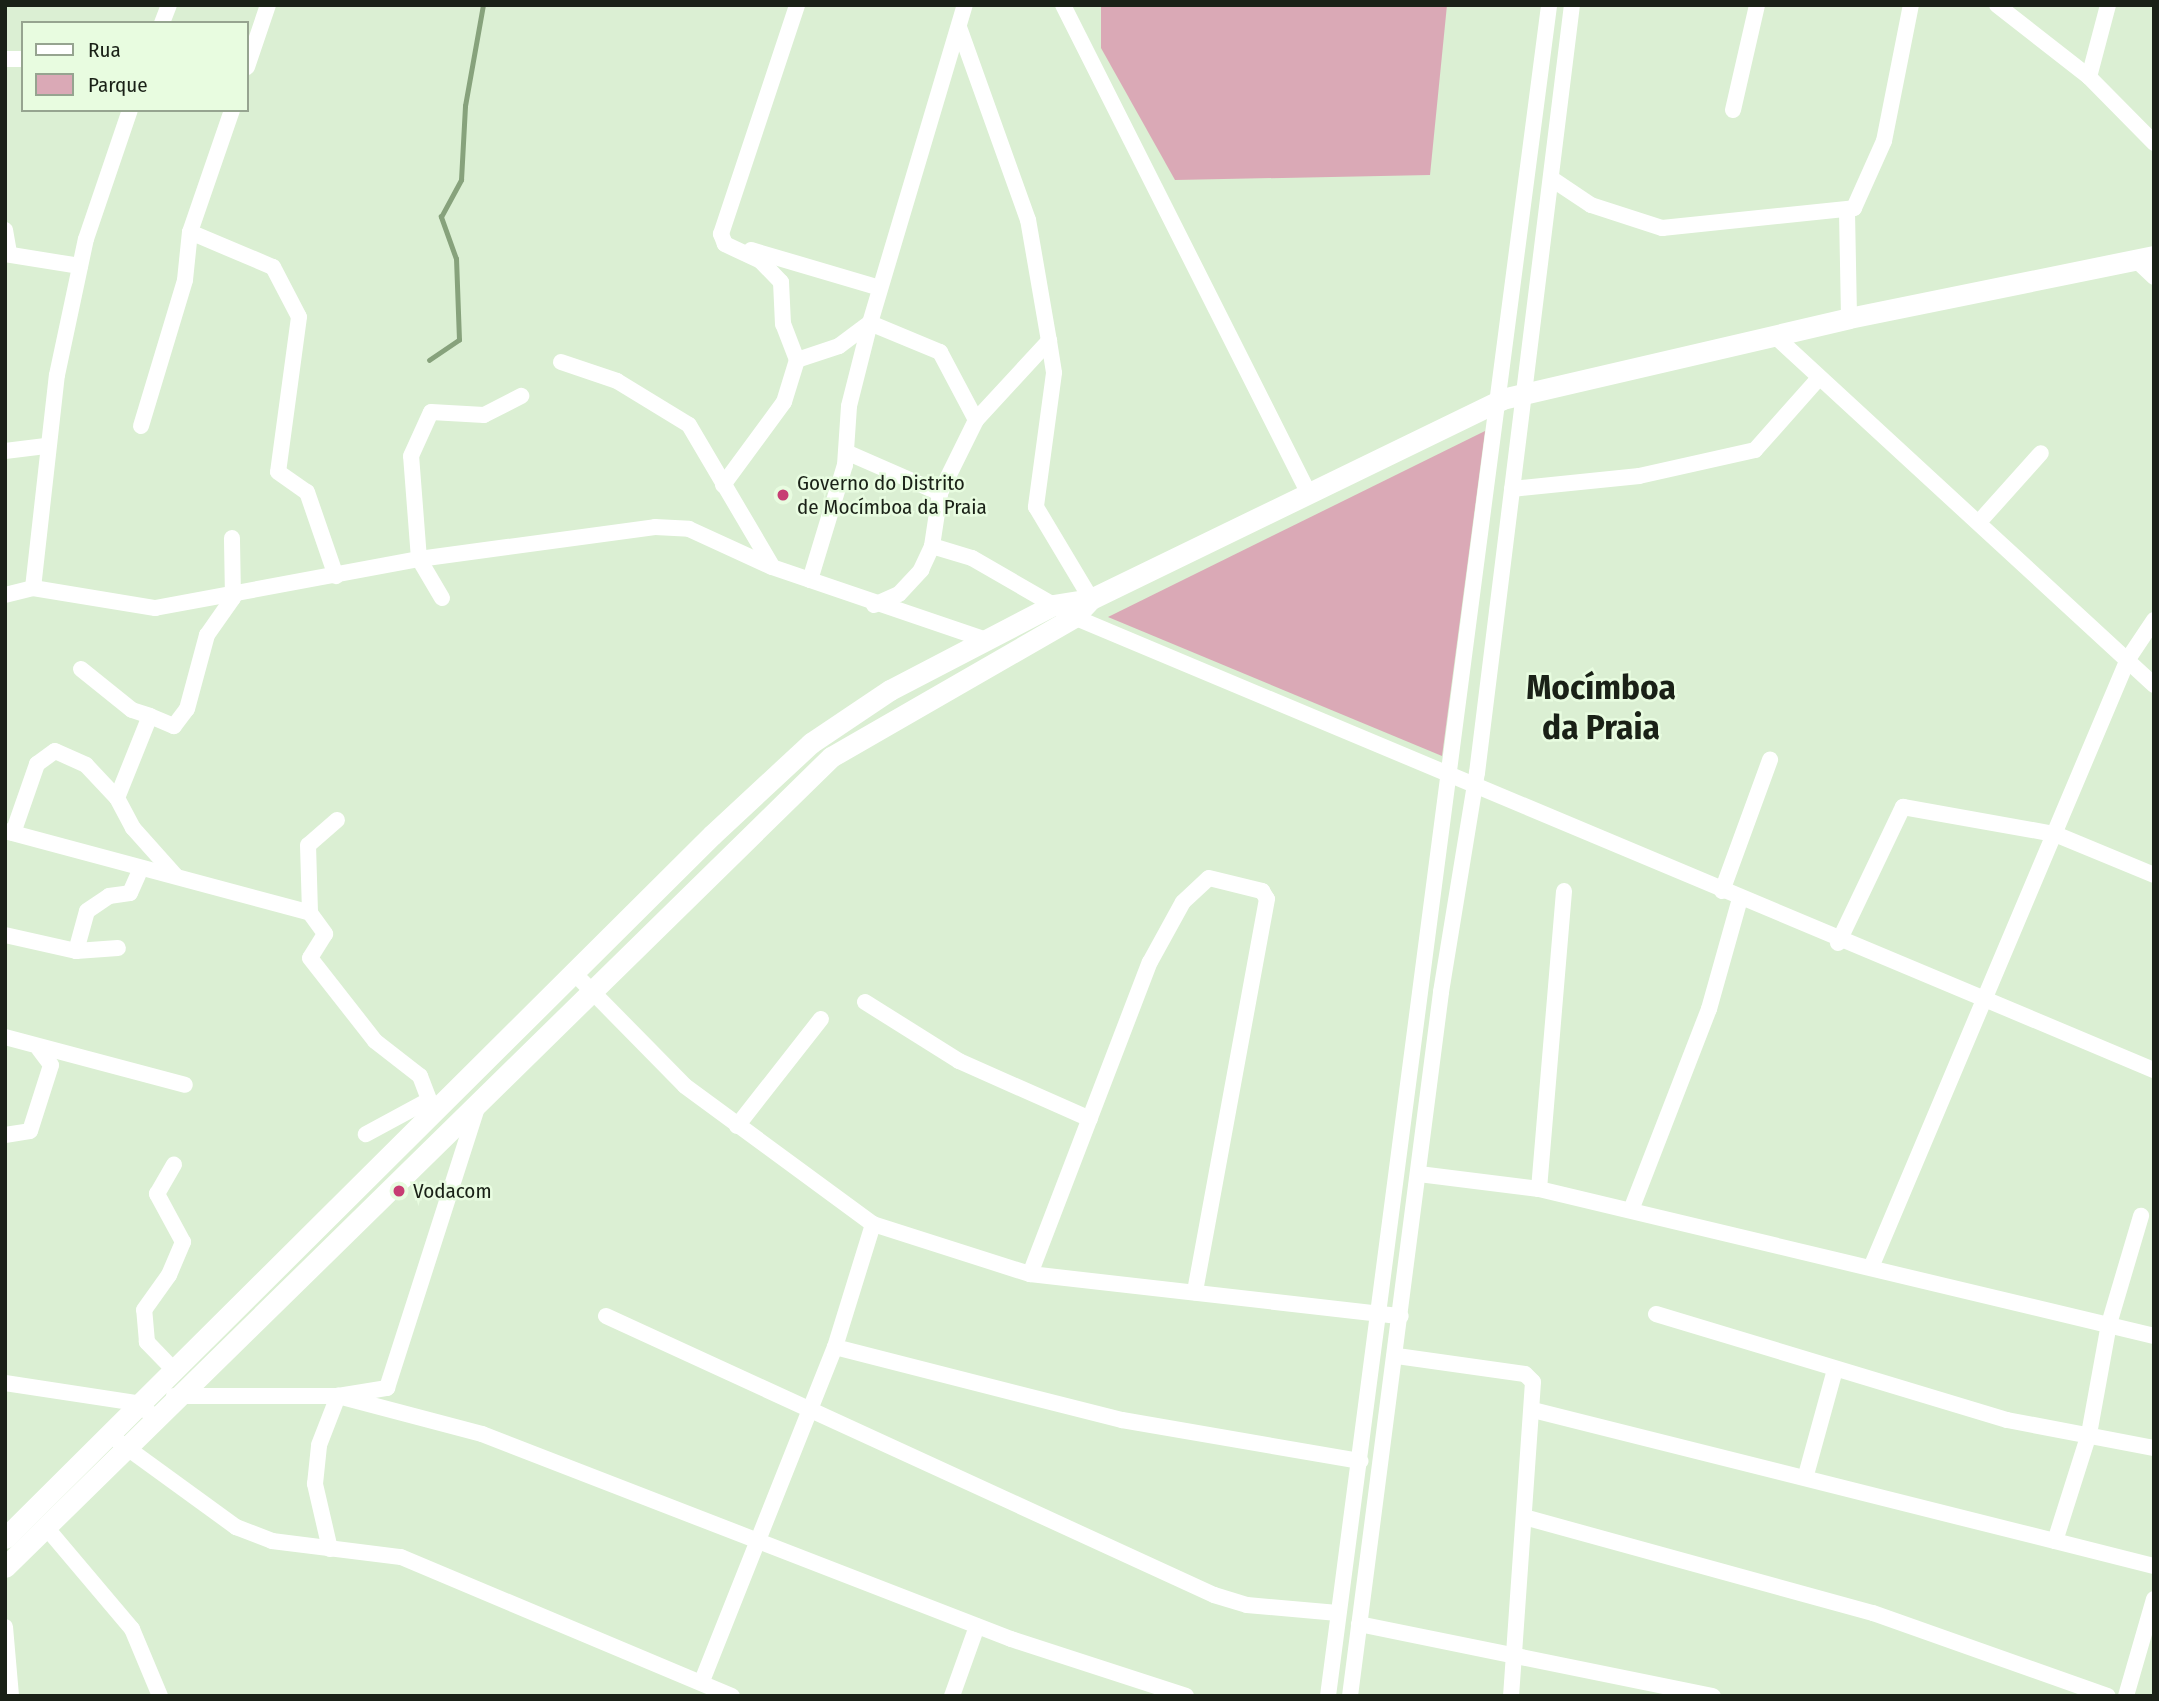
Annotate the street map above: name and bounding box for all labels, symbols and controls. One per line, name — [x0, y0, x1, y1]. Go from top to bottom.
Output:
legend — [21, 21, 248, 112]
text: Rua — [88, 37, 121, 63]
text: Parque — [88, 72, 148, 98]
place label: Governo do Distrito de Mocímboa da Praia — [797, 470, 987, 520]
marker: Governo do Distrito de Mocímboa da Praia — [775, 487, 791, 503]
district label: Mocímboa da Praia — [1526, 666, 1676, 748]
place label: Vodacom — [413, 1178, 492, 1204]
marker: Vodacom — [391, 1183, 407, 1199]

